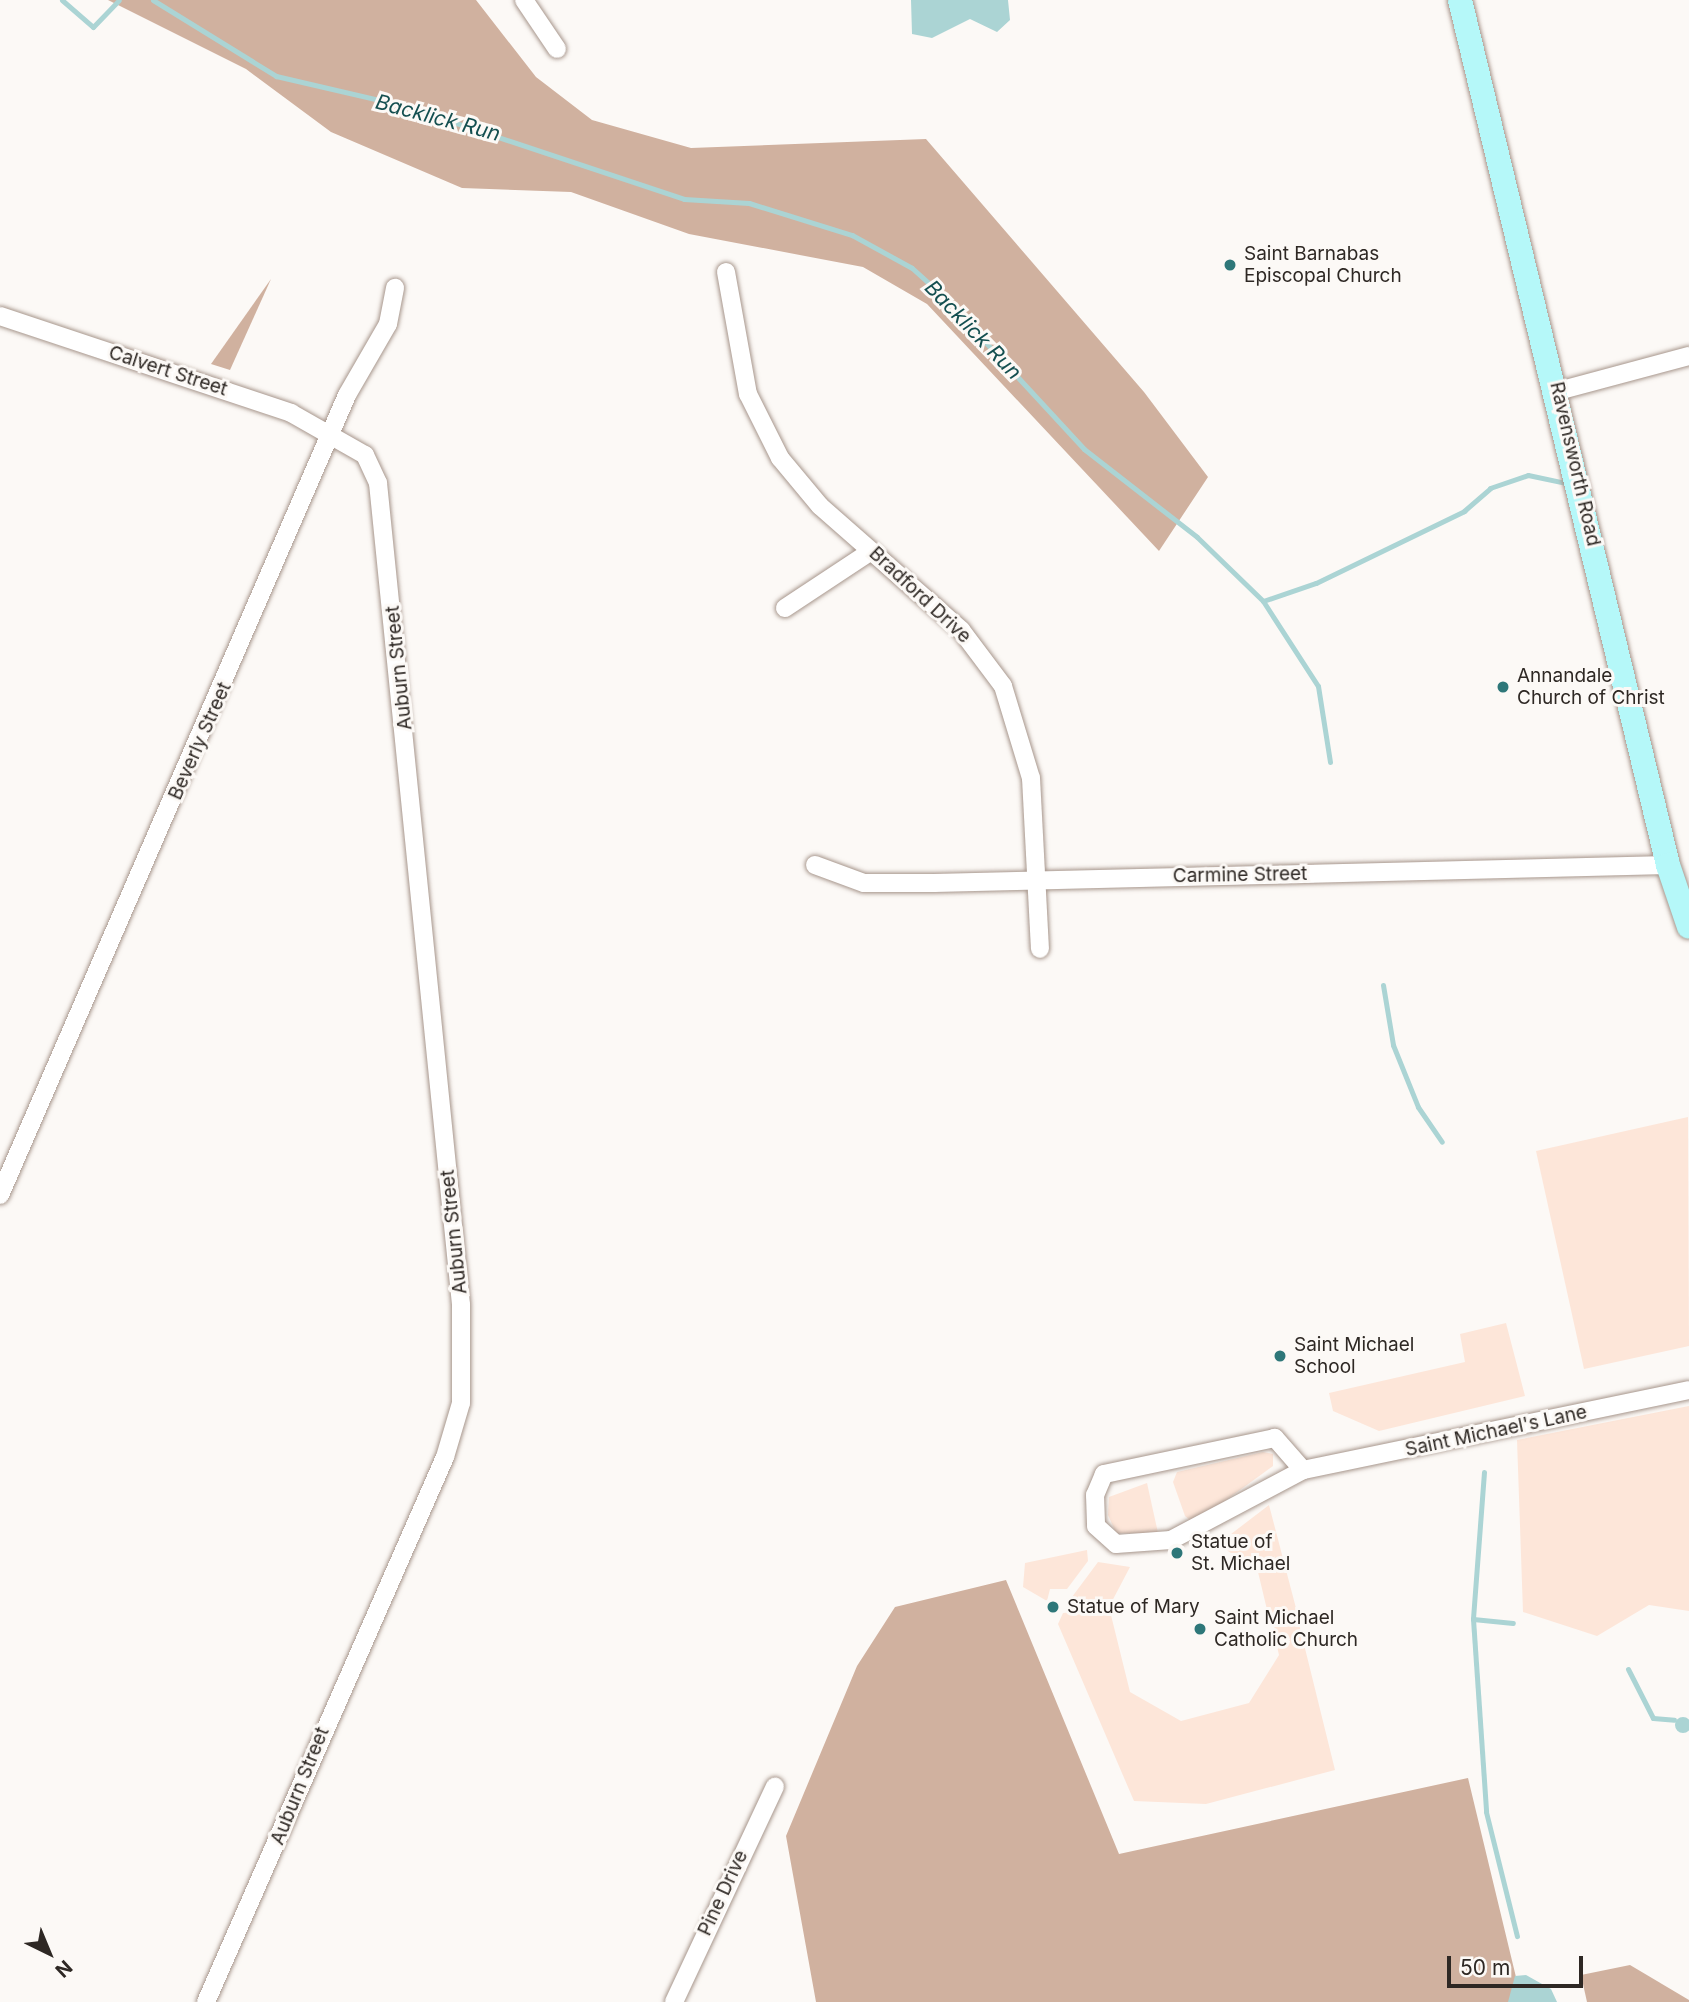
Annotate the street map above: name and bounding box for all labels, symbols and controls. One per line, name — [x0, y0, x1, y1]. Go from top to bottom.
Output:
water label: Backlick Run — [373, 89, 503, 147]
place label: Saint Barnabas Episcopal Church — [1244, 243, 1402, 287]
marker: Saint Barnabas Episcopal Church — [1222, 257, 1238, 273]
water label: Backlick Run — [919, 275, 1027, 385]
street label: Calvert Street — [106, 341, 230, 401]
street label: Ravensworth Road — [1545, 380, 1605, 548]
street label: Bradford Drive — [864, 542, 976, 648]
street label: Auburn Street — [381, 605, 417, 731]
place label: Annandale Church of Christ — [1517, 665, 1665, 709]
street label: Beverly Street — [164, 679, 236, 803]
marker: Annandale Church of Christ — [1495, 679, 1511, 695]
street label: Carmine Street — [1173, 862, 1307, 888]
street label: Auburn Street — [436, 1169, 472, 1295]
place label: Saint Michael School — [1294, 1334, 1414, 1378]
marker: Saint Michael School — [1272, 1348, 1288, 1364]
street label: Saint Michael's Lane — [1403, 1401, 1589, 1461]
place label: Statue of St. Michael — [1191, 1531, 1290, 1575]
marker: Statue of St. Michael — [1169, 1545, 1185, 1561]
place label: Statue of Mary — [1067, 1596, 1200, 1618]
marker: Statue of Mary — [1045, 1599, 1061, 1615]
place label: Saint Michael Catholic Church — [1214, 1607, 1358, 1651]
marker: Saint Michael Catholic Church — [1192, 1621, 1208, 1637]
street label: Auburn Street — [266, 1724, 334, 1848]
street label: Pine Drive — [693, 1847, 753, 1939]
north arrow — [14, 1918, 84, 1988]
scale bar — [1451, 1942, 1588, 1986]
text: N — [51, 1955, 77, 1982]
text: 50 m — [1460, 1955, 1510, 1980]

